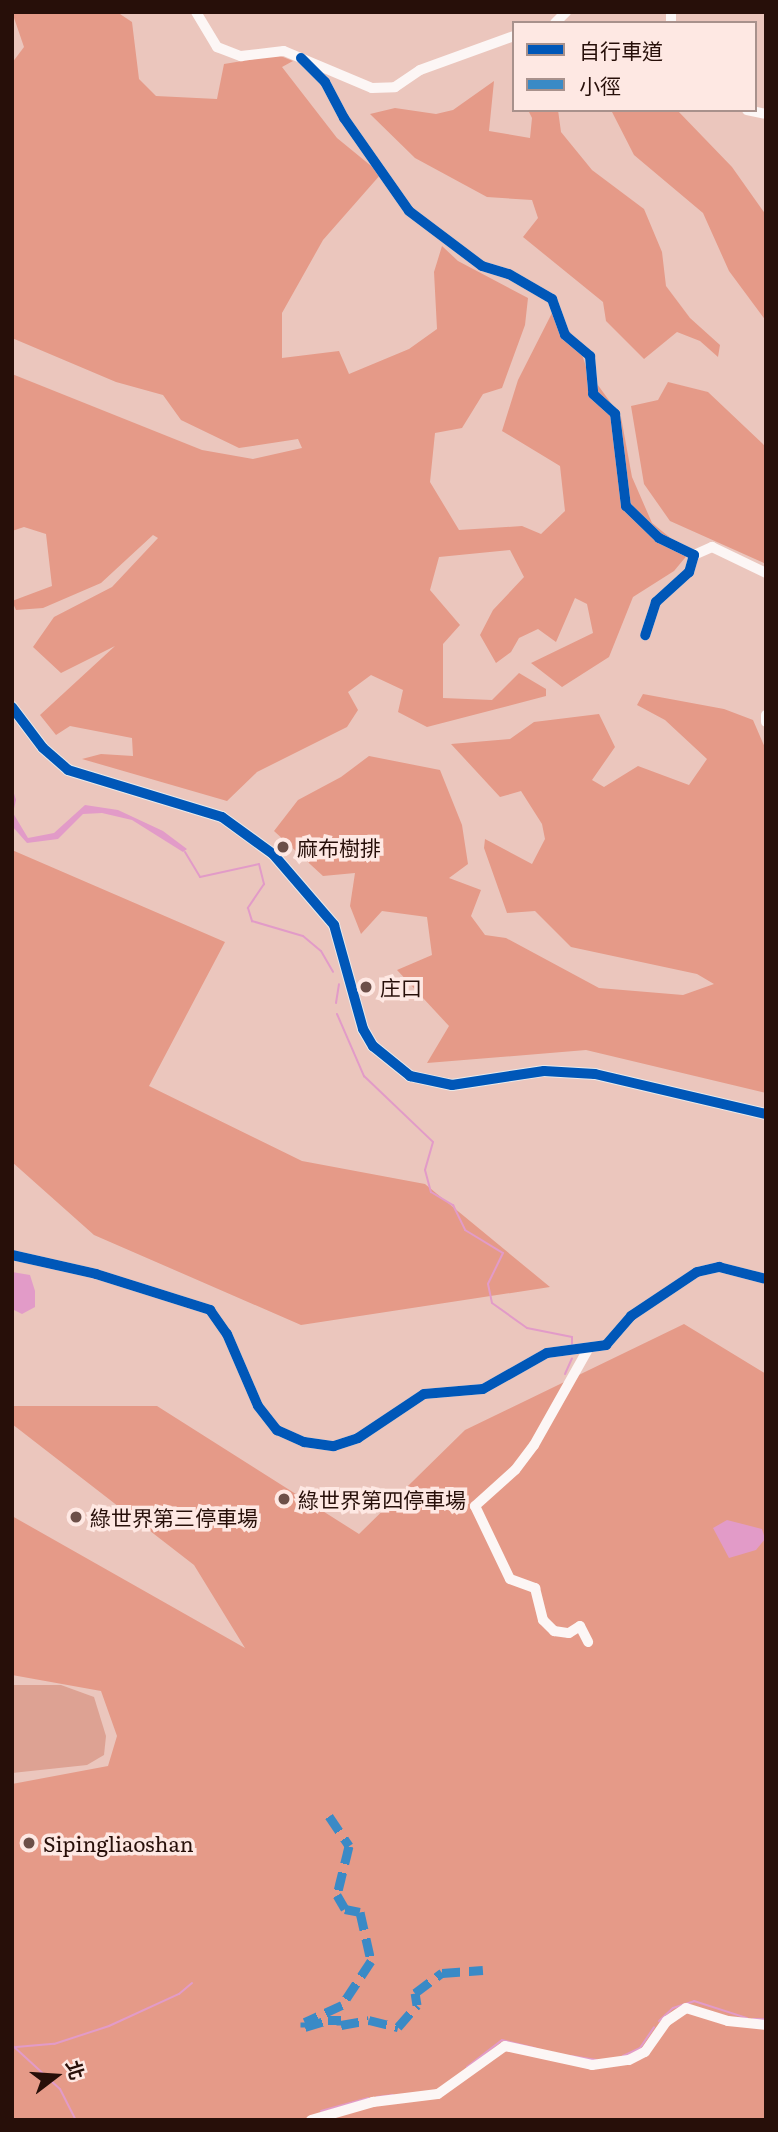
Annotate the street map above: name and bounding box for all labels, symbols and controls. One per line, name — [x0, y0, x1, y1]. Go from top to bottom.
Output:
legend — [512, 21, 757, 112]
text: 自行車道 — [579, 34, 663, 65]
text: 小徑 — [579, 69, 621, 100]
place label: 麻布樹排 — [297, 834, 381, 860]
marker: 麻布樹排 — [275, 839, 291, 855]
place label: 庄口 — [380, 974, 422, 1000]
marker: 庄口 — [358, 979, 374, 995]
place label: 綠世界第四停車場 — [298, 1486, 466, 1512]
marker: 綠世界第四停車場 — [276, 1491, 292, 1507]
place label: 綠世界第三停車場 — [90, 1504, 258, 1530]
marker: 綠世界第三停車場 — [68, 1509, 84, 1525]
place label: Sipingliaoshan — [43, 1830, 194, 1856]
marker: Sipingliaoshan — [21, 1835, 37, 1851]
north arrow — [21, 2041, 91, 2111]
text: 北 — [60, 2057, 92, 2083]

